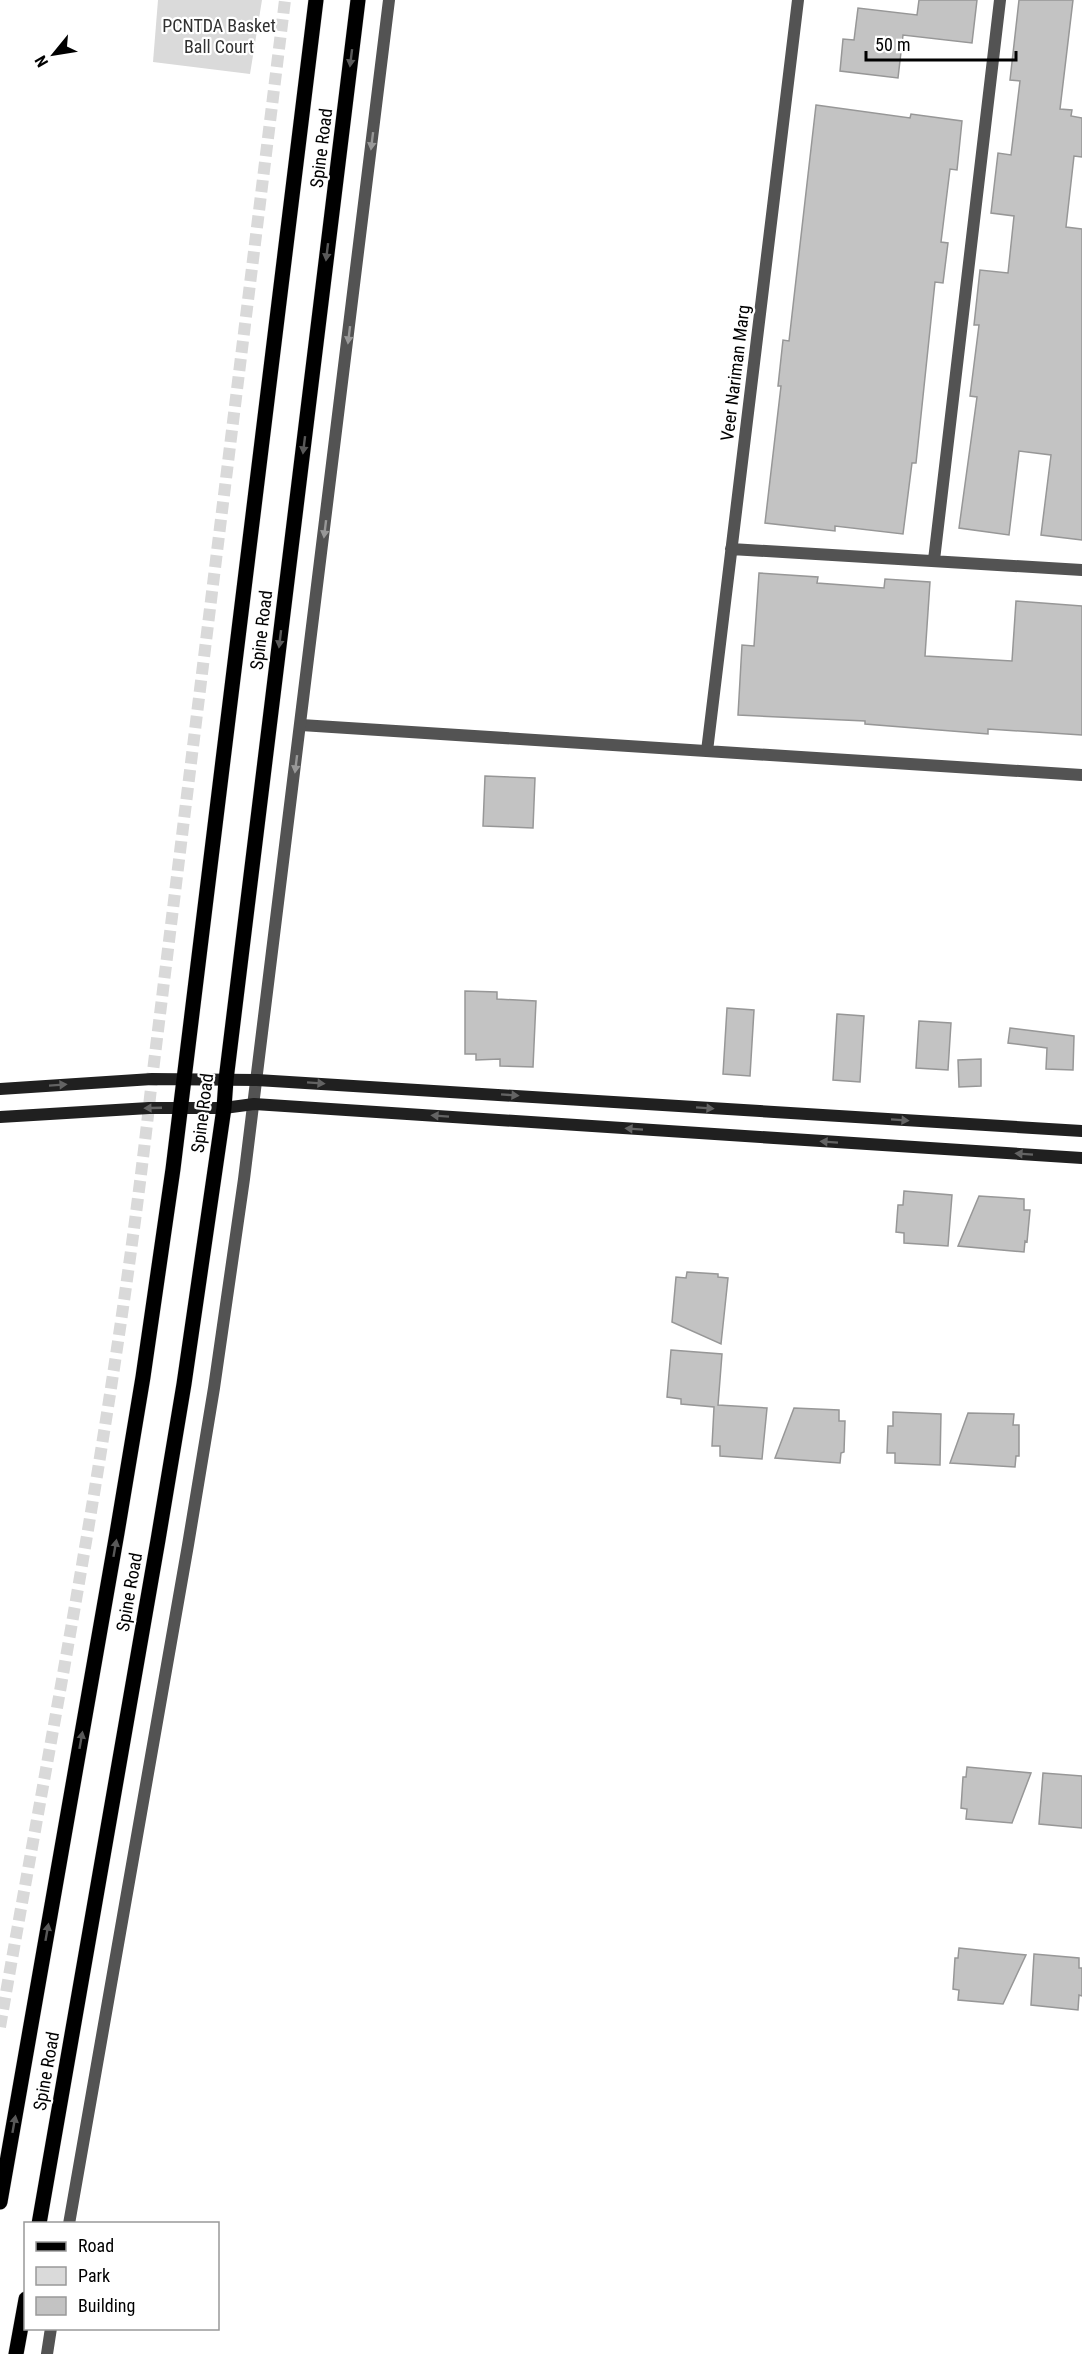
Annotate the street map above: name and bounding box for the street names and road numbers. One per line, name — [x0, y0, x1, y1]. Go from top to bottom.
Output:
street label: Spine Road — [306, 107, 336, 189]
street label: Veer Nariman Marg — [716, 304, 754, 442]
street label: Spine Road — [246, 589, 276, 671]
street label: Spine Road — [187, 1072, 217, 1154]
street label: Spine Road — [112, 1551, 146, 1633]
street label: Spine Road — [29, 2030, 63, 2112]

